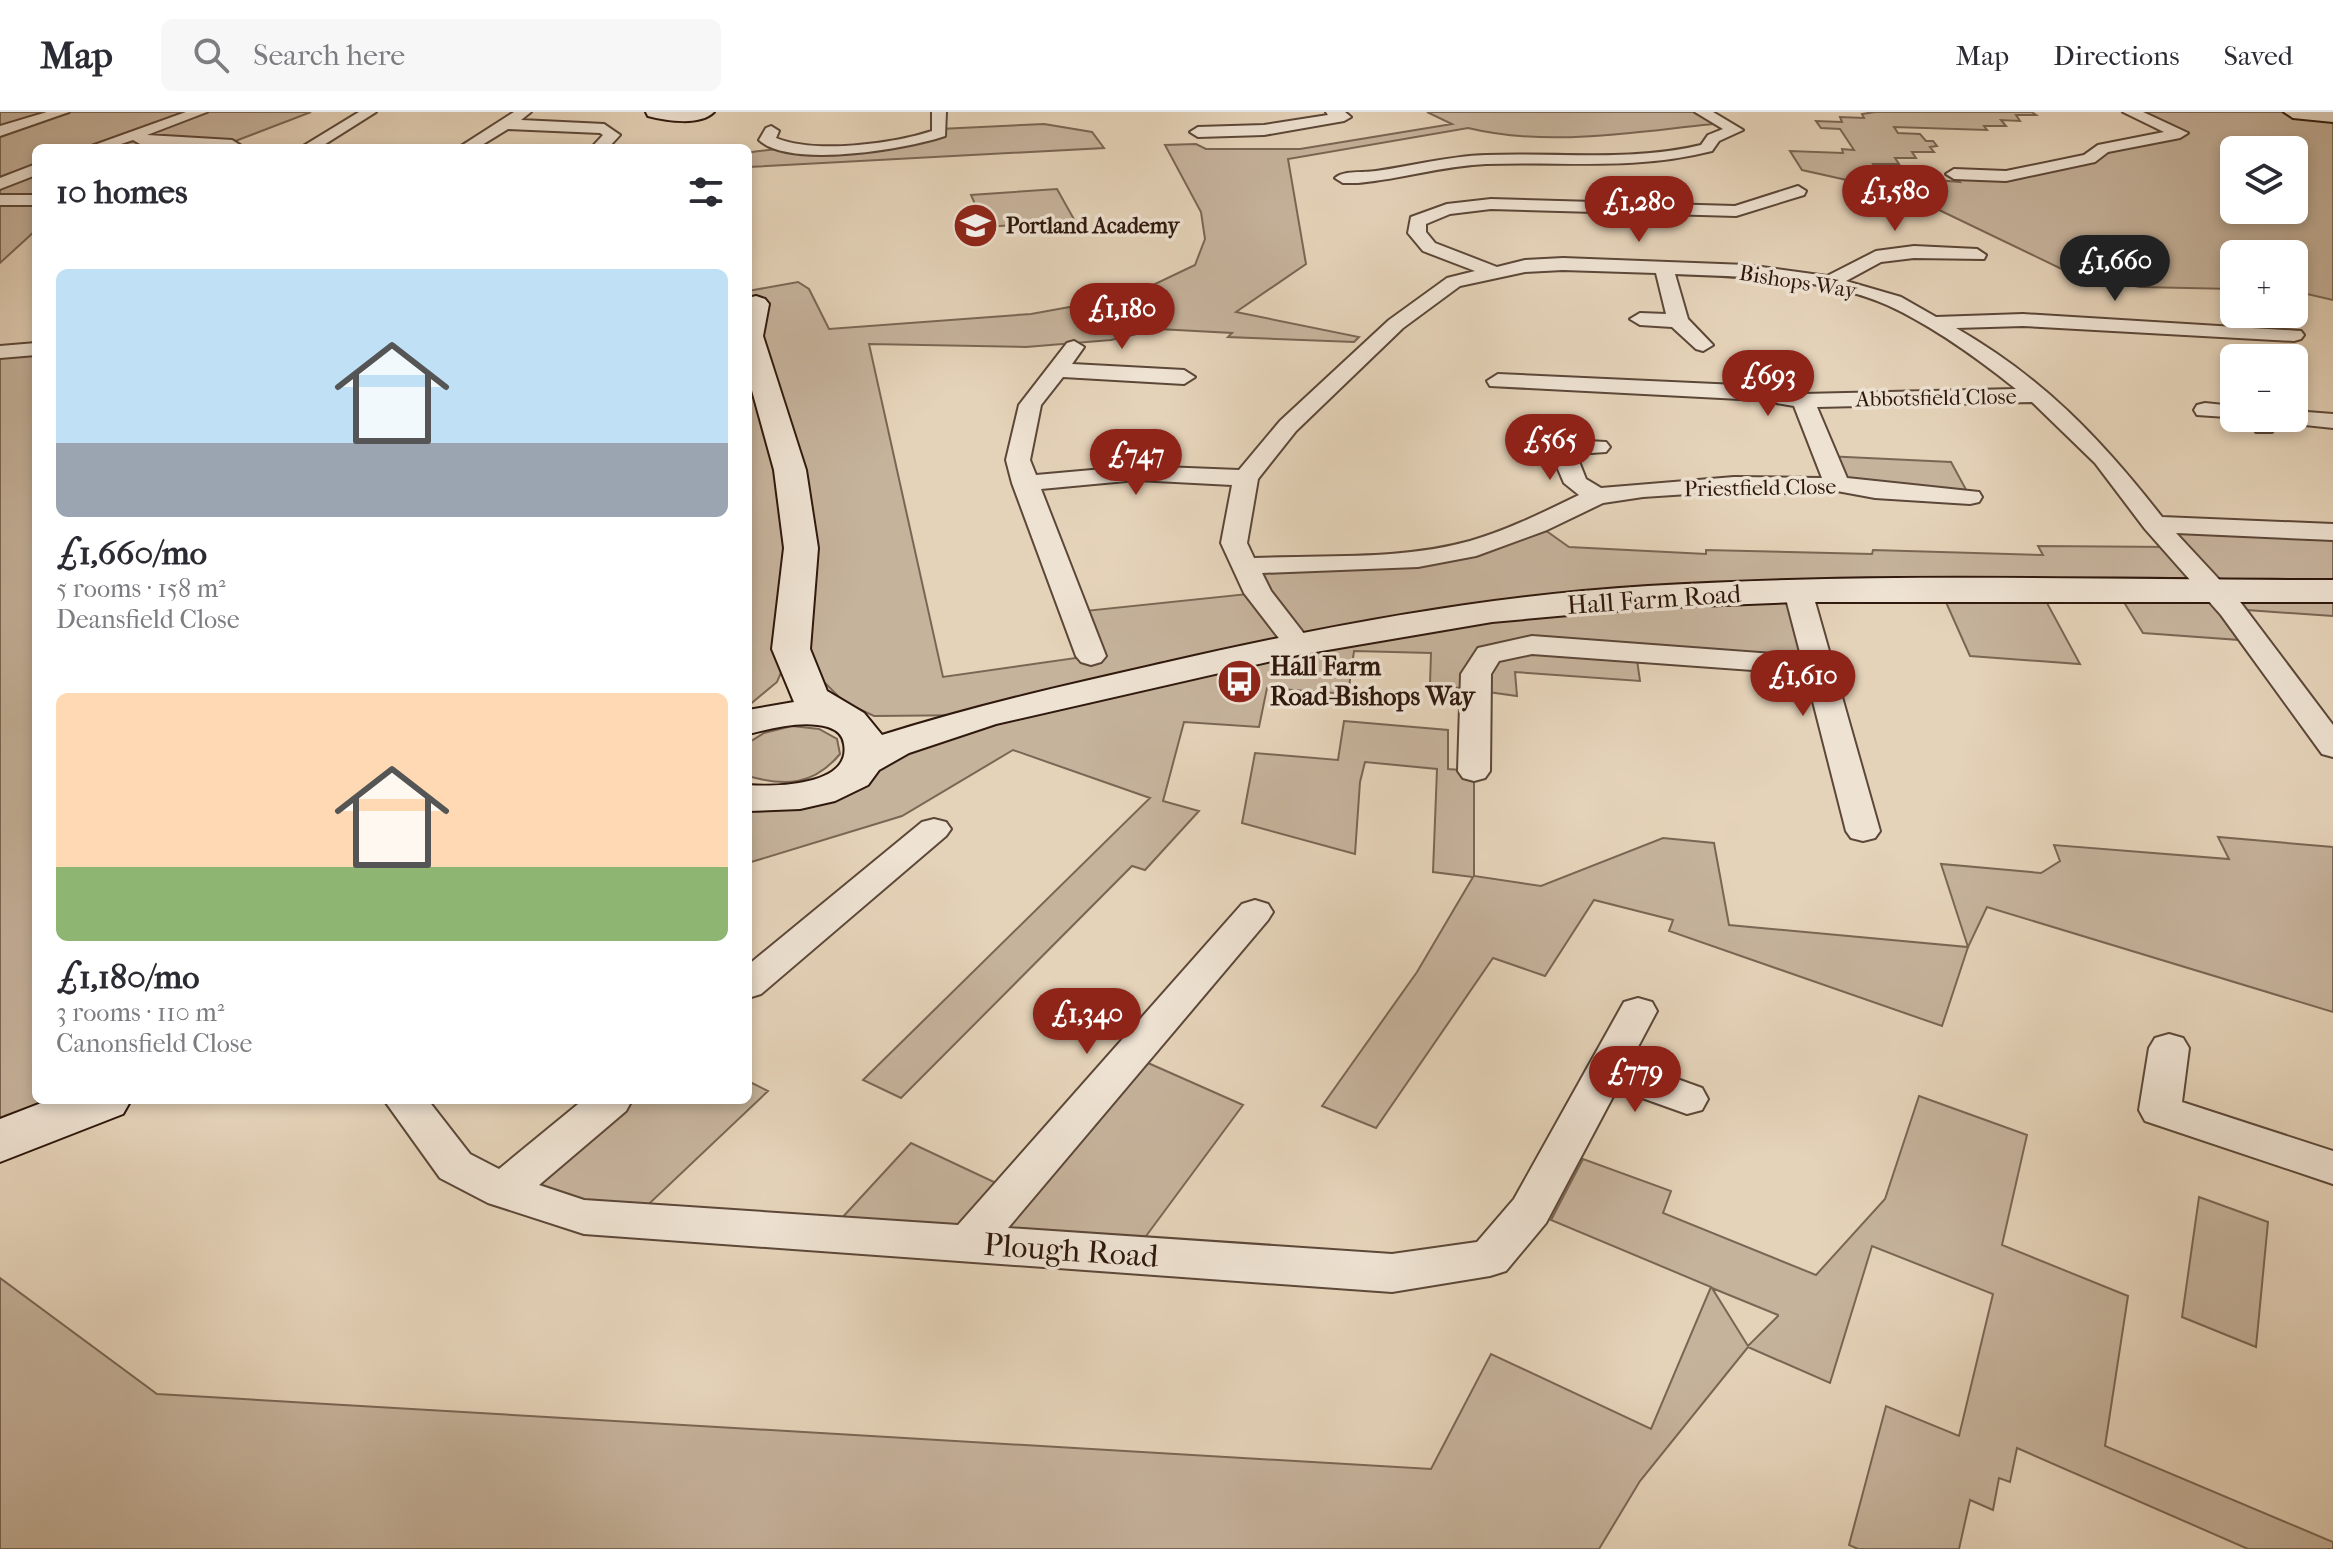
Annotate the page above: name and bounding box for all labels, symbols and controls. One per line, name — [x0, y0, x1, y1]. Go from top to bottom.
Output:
search box — [161, 19, 721, 91]
text: Map — [40, 33, 113, 78]
icon: search — [189, 33, 233, 77]
text: Search here — [253, 38, 405, 73]
text: Map — [1956, 39, 2009, 72]
text: Directions — [2053, 39, 2180, 72]
text: Saved — [2224, 39, 2293, 72]
map controls — [2220, 136, 2308, 432]
button: layers — [2220, 136, 2308, 224]
pin: £1,580 — [1830, 165, 1960, 233]
icon: filters — [684, 170, 728, 214]
text: 10 homes — [56, 172, 187, 212]
text: £1,580 — [1860, 175, 1930, 206]
pin: £1,280 — [1574, 176, 1704, 244]
text: £1,280 — [1603, 186, 1675, 217]
school or university icon: Portland Academy — [951, 201, 999, 249]
place label: Portland Academy — [1006, 213, 1180, 239]
pin: £1,660 — [2050, 235, 2180, 303]
button: + — [2220, 240, 2308, 328]
text: £1,660 — [2078, 245, 2152, 276]
street label: Bishops Way — [1737, 260, 1860, 304]
pin: £1,180 — [1057, 283, 1187, 351]
text: £1,180 — [1088, 293, 1156, 324]
icon: home — [320, 321, 464, 465]
button: − — [2220, 344, 2308, 432]
pin: £693 — [1721, 350, 1815, 418]
text: £693 — [1740, 360, 1796, 391]
street label: Abbotsfield Close — [1854, 384, 2017, 412]
pin: £565 — [1503, 414, 1597, 482]
text: £565 — [1523, 424, 1577, 455]
pin: £747 — [1089, 429, 1183, 497]
text: £747 — [1108, 439, 1164, 470]
street label: Priestfield Close — [1684, 474, 1837, 502]
text: £1,660/mo — [56, 533, 207, 573]
text: 5 rooms · 158 m² — [56, 573, 226, 604]
street label: Hall Farm Road — [1566, 578, 1743, 621]
text: Deansfield Close — [56, 604, 240, 635]
pin: £1,610 — [1738, 650, 1868, 718]
place label: Hall Farm Road-Bishops Way — [1270, 651, 1477, 712]
bus stop icon: Hall Farm Road-Bishops Way — [1215, 657, 1263, 705]
text: £1,610 — [1768, 660, 1838, 691]
icon: home — [320, 745, 464, 889]
text: £1,180/mo — [56, 957, 200, 997]
pin: £1,340 — [1022, 988, 1152, 1056]
text: 3 rooms · 110 m² — [56, 997, 224, 1028]
text: £1,340 — [1051, 998, 1123, 1029]
text: Canonsfield Close — [56, 1028, 252, 1059]
pin: £779 — [1588, 1046, 1682, 1114]
text: £779 — [1607, 1056, 1663, 1087]
street label: Plough Road — [982, 1226, 1160, 1275]

